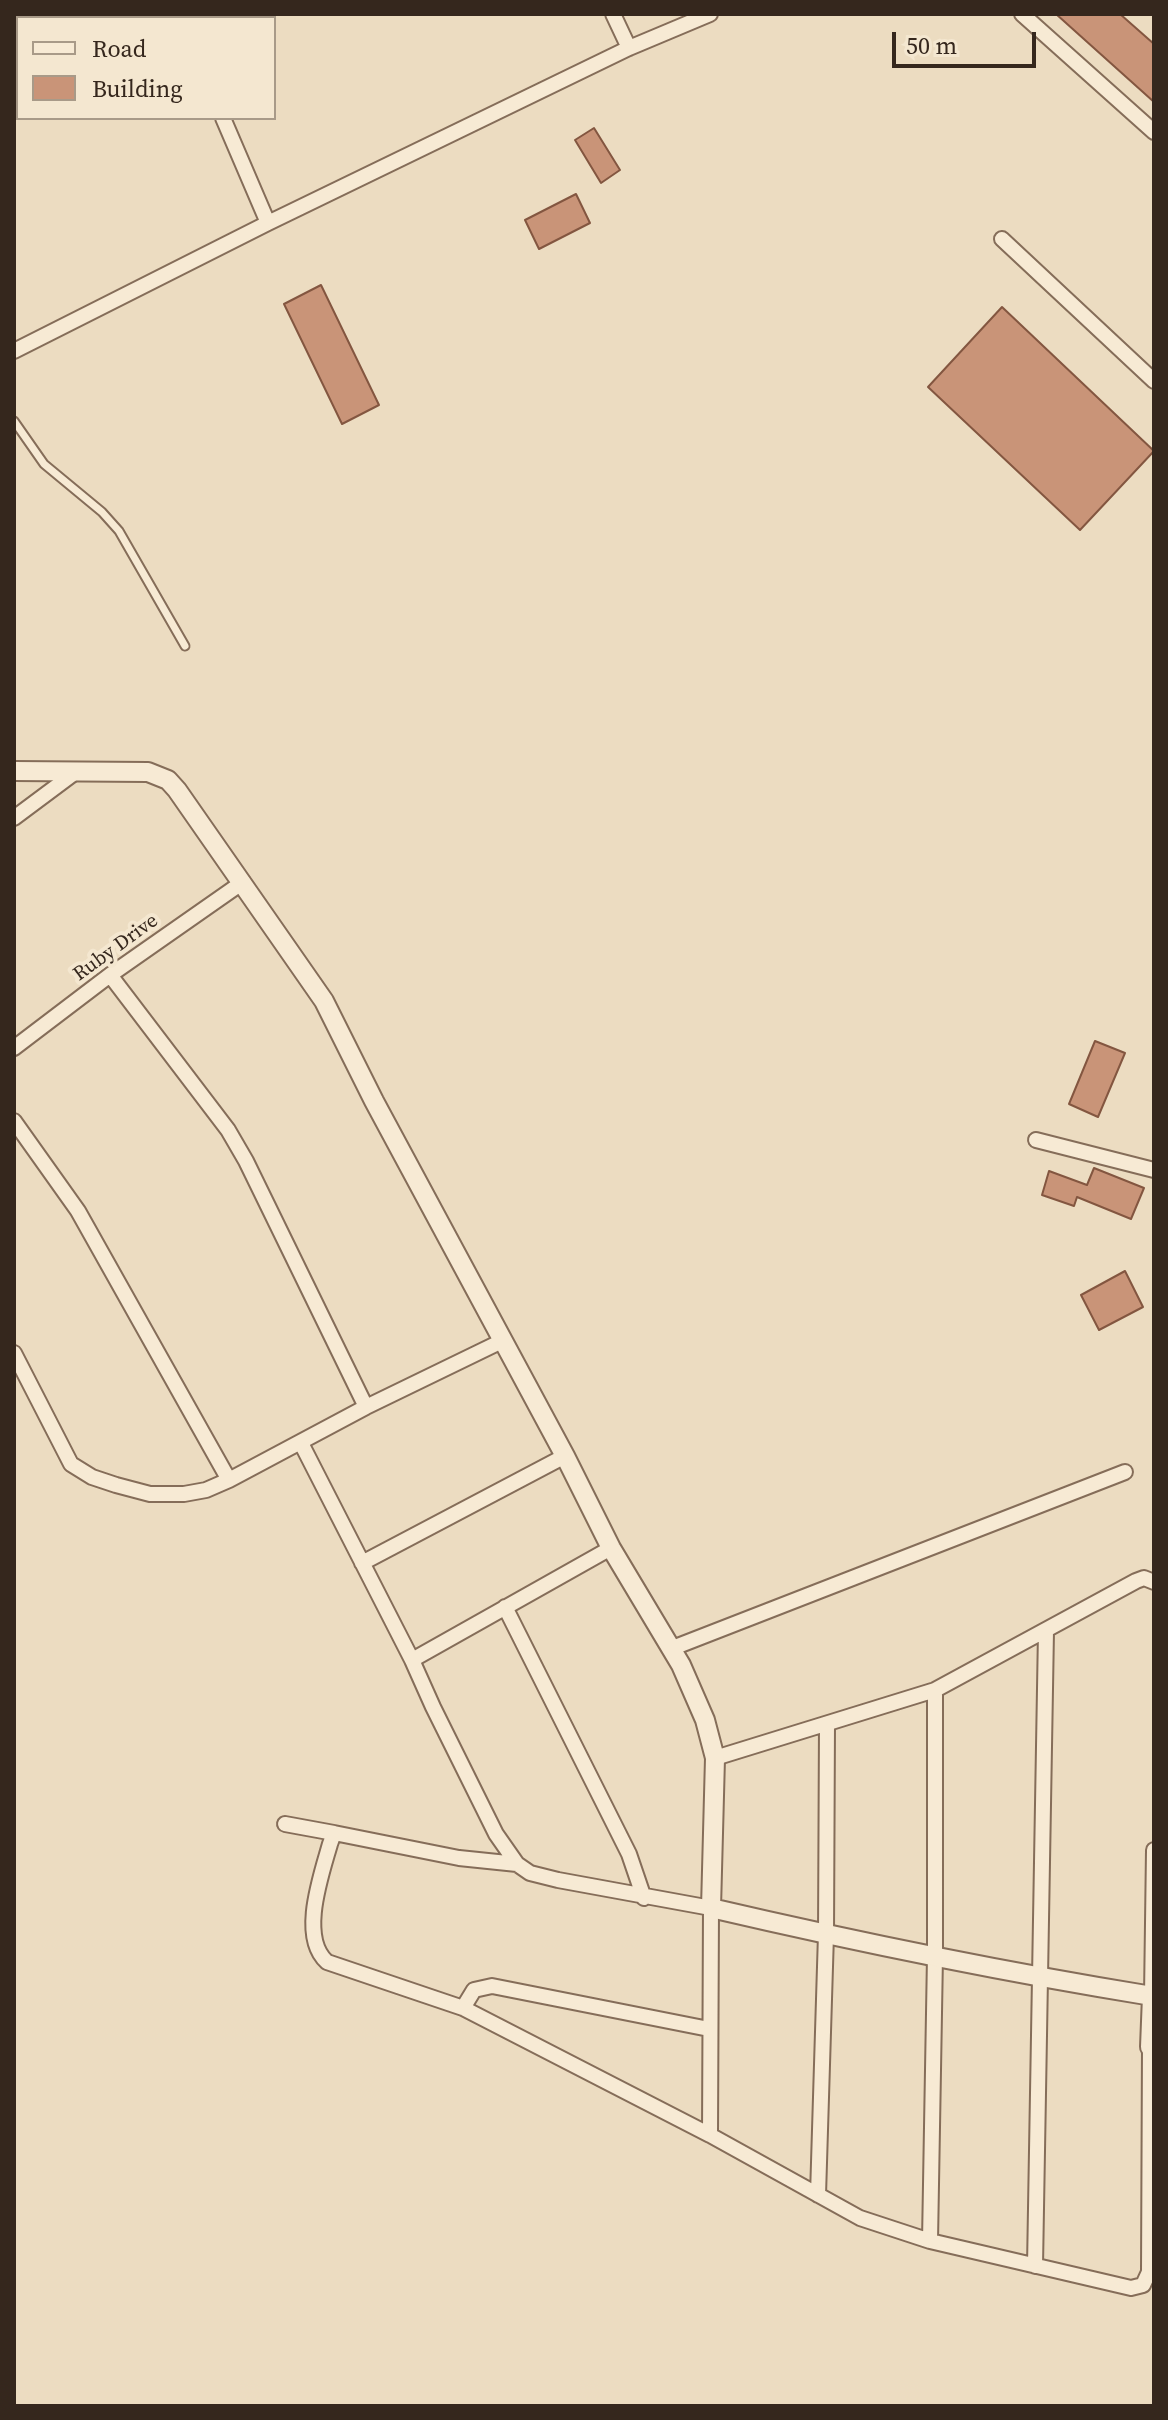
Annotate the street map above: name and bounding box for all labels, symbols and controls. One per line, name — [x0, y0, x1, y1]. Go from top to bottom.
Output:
legend — [16, 16, 276, 120]
scale bar — [896, 16, 1040, 66]
text: 50 m — [906, 29, 957, 62]
text: Road — [92, 32, 146, 65]
text: Building — [92, 72, 183, 105]
street label: Ruby Drive — [69, 909, 163, 987]

